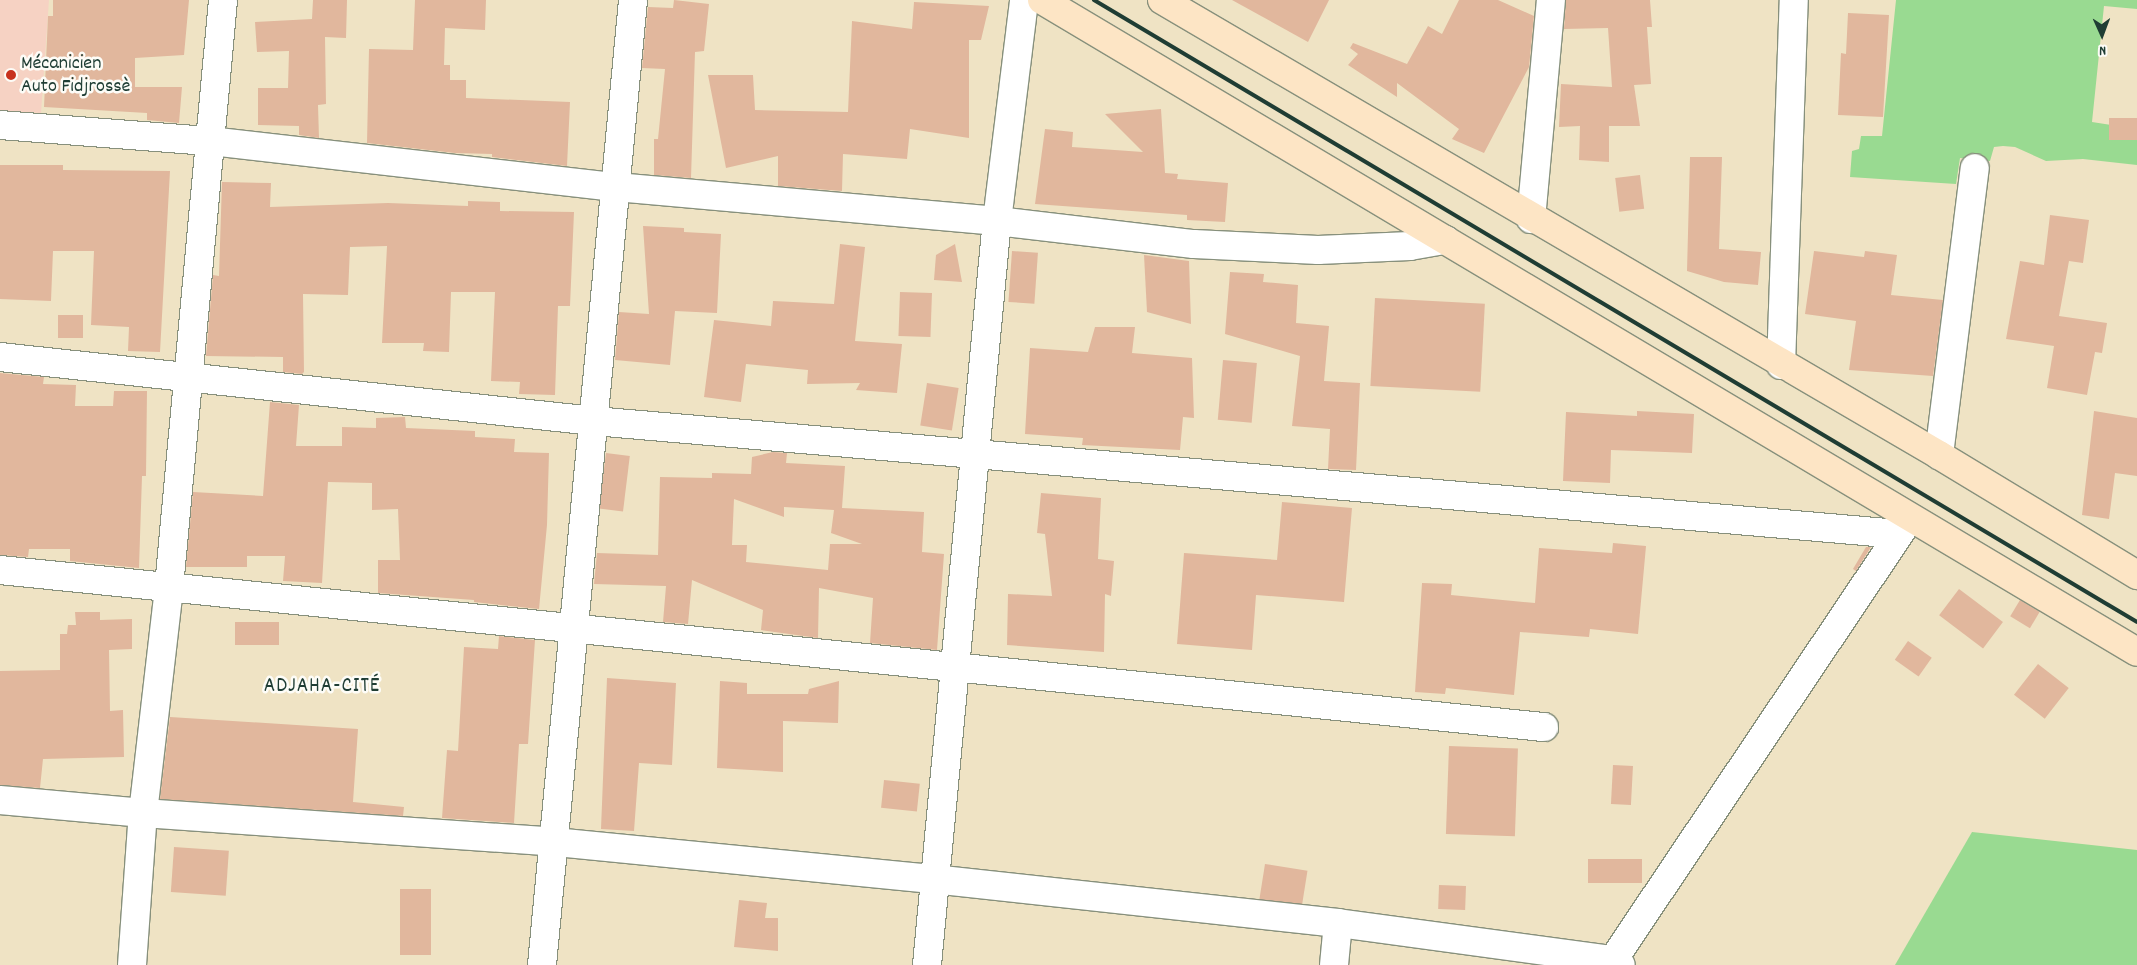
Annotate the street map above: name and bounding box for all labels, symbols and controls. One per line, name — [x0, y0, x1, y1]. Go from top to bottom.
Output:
north arrow — [2077, 10, 2127, 60]
text: N — [2099, 40, 2106, 60]
place label: Mécanicien Auto Fidjrossè — [21, 52, 130, 99]
marker: Mécanicien Auto Fidjrossè — [5, 69, 17, 81]
district label: ADJAHA-CITÉ — [262, 674, 382, 700]

